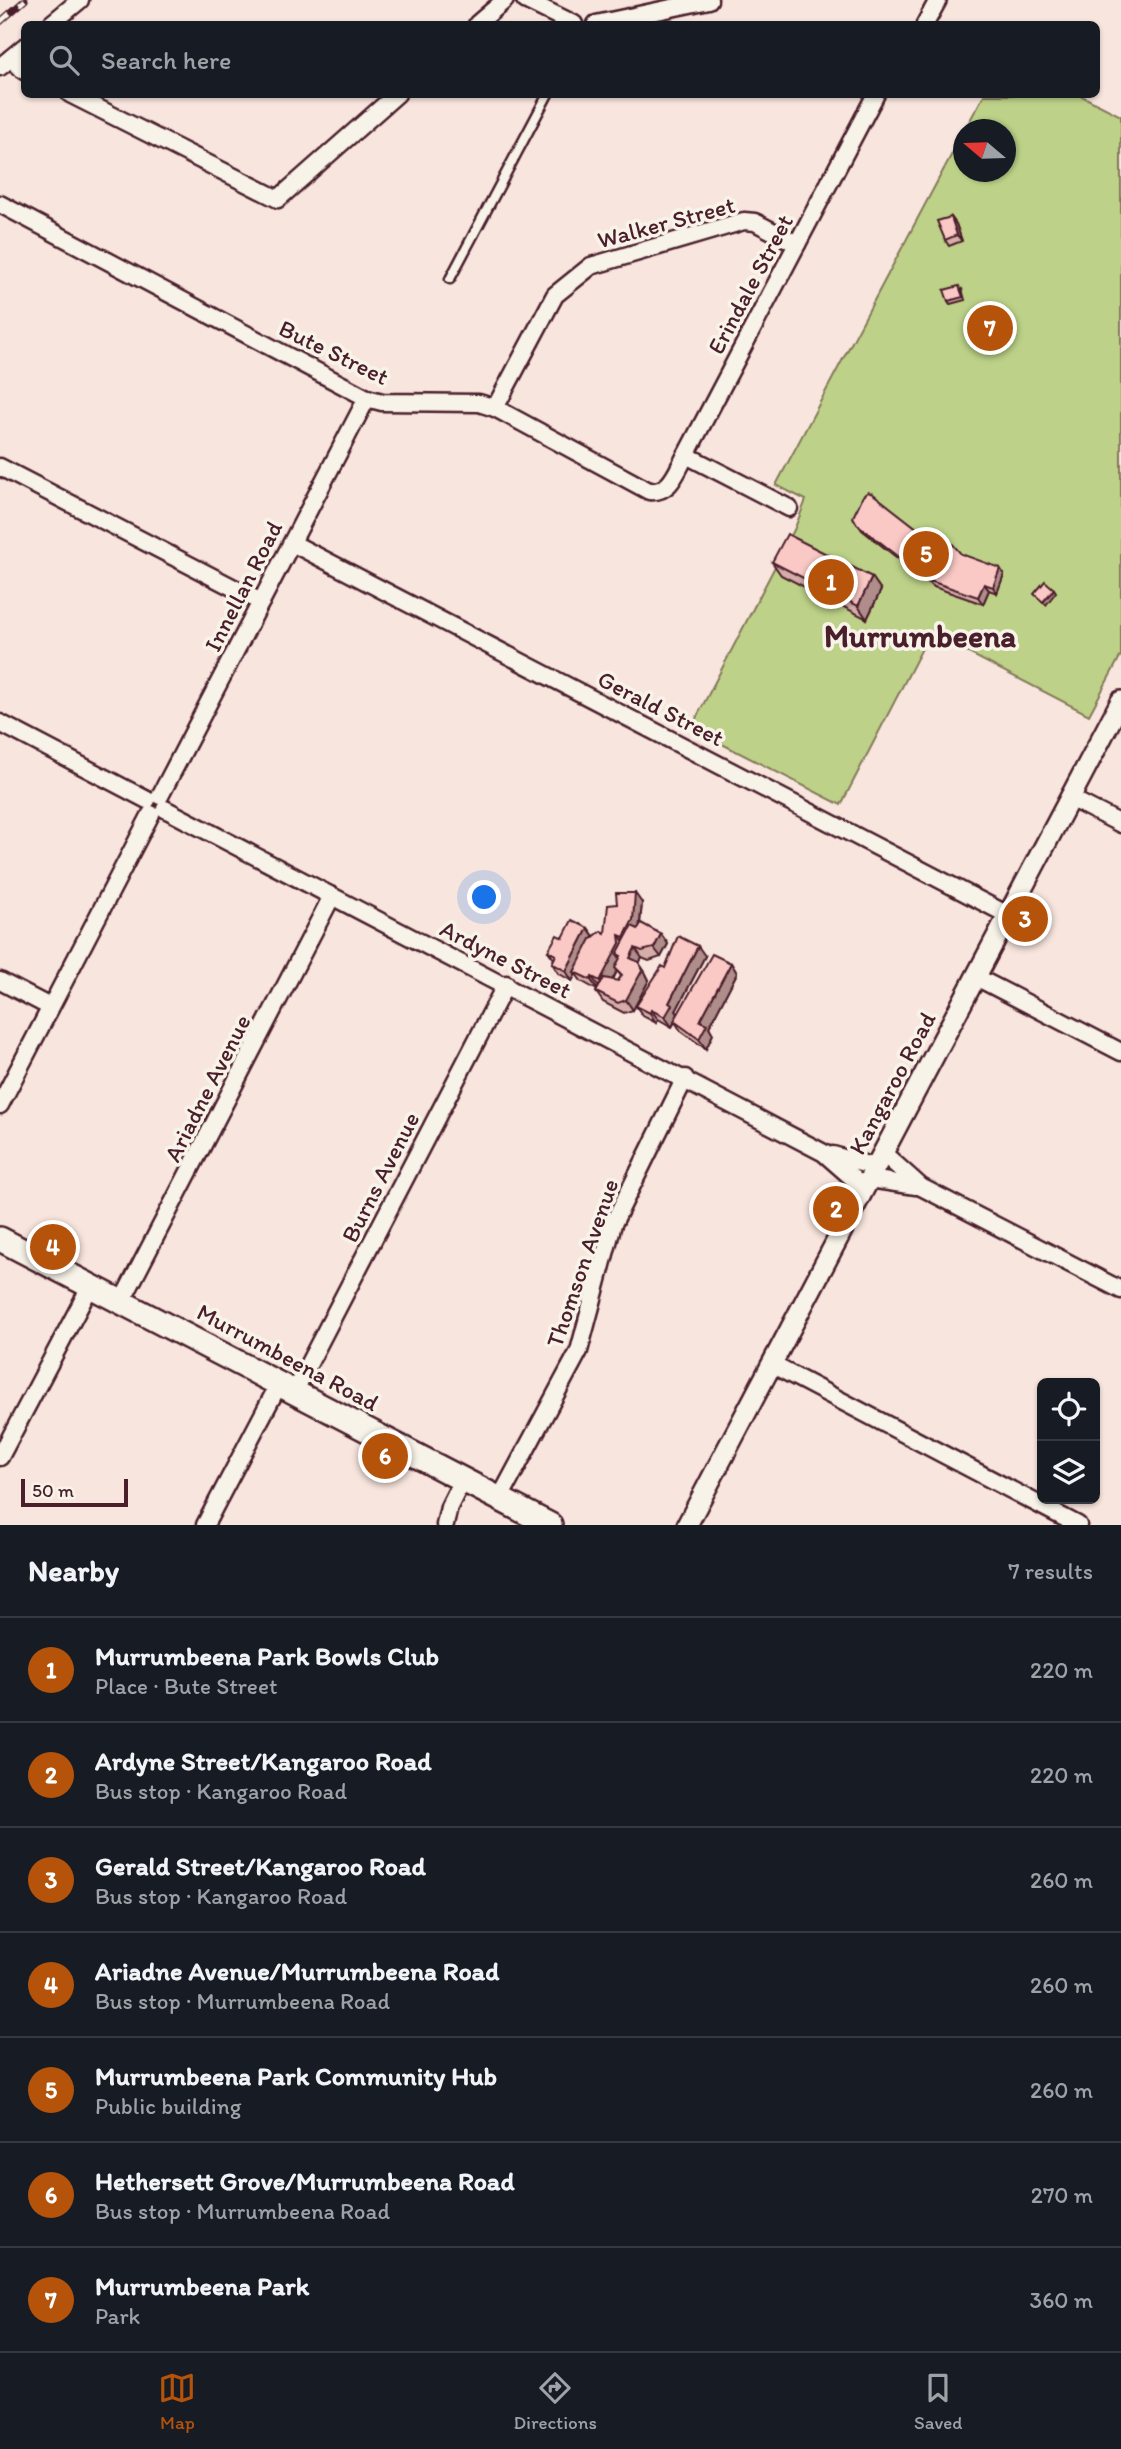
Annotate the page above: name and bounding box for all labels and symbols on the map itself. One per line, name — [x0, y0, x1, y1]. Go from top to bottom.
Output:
north arrow — [953, 119, 1016, 182]
street label: Walker Street — [594, 190, 738, 254]
street label: Erindale Street — [701, 209, 799, 359]
pin: 7 — [967, 302, 1013, 354]
street label: Bute Street — [274, 313, 394, 391]
street label: Innellan Road — [198, 516, 288, 656]
pin: 5 — [903, 528, 949, 580]
pin: 1 — [808, 556, 854, 608]
district label: Murrumbeena — [824, 617, 1016, 655]
street label: Gerald Street — [593, 664, 729, 752]
your location — [467, 880, 501, 914]
pin: 3 — [1002, 893, 1048, 945]
street label: Ardyne Street — [435, 914, 577, 1004]
street label: Kangaroo Road — [842, 1007, 942, 1159]
street label: Ariadne Avenue — [157, 1010, 257, 1166]
street label: Burns Avenue — [335, 1107, 425, 1247]
street label: Thomson Avenue — [540, 1175, 624, 1351]
pin: 2 — [813, 1183, 859, 1235]
pin: 4 — [30, 1221, 76, 1273]
street label: Murrumbeena Road — [192, 1297, 384, 1417]
pin: 6 — [362, 1430, 408, 1482]
scale bar — [21, 1476, 128, 1508]

